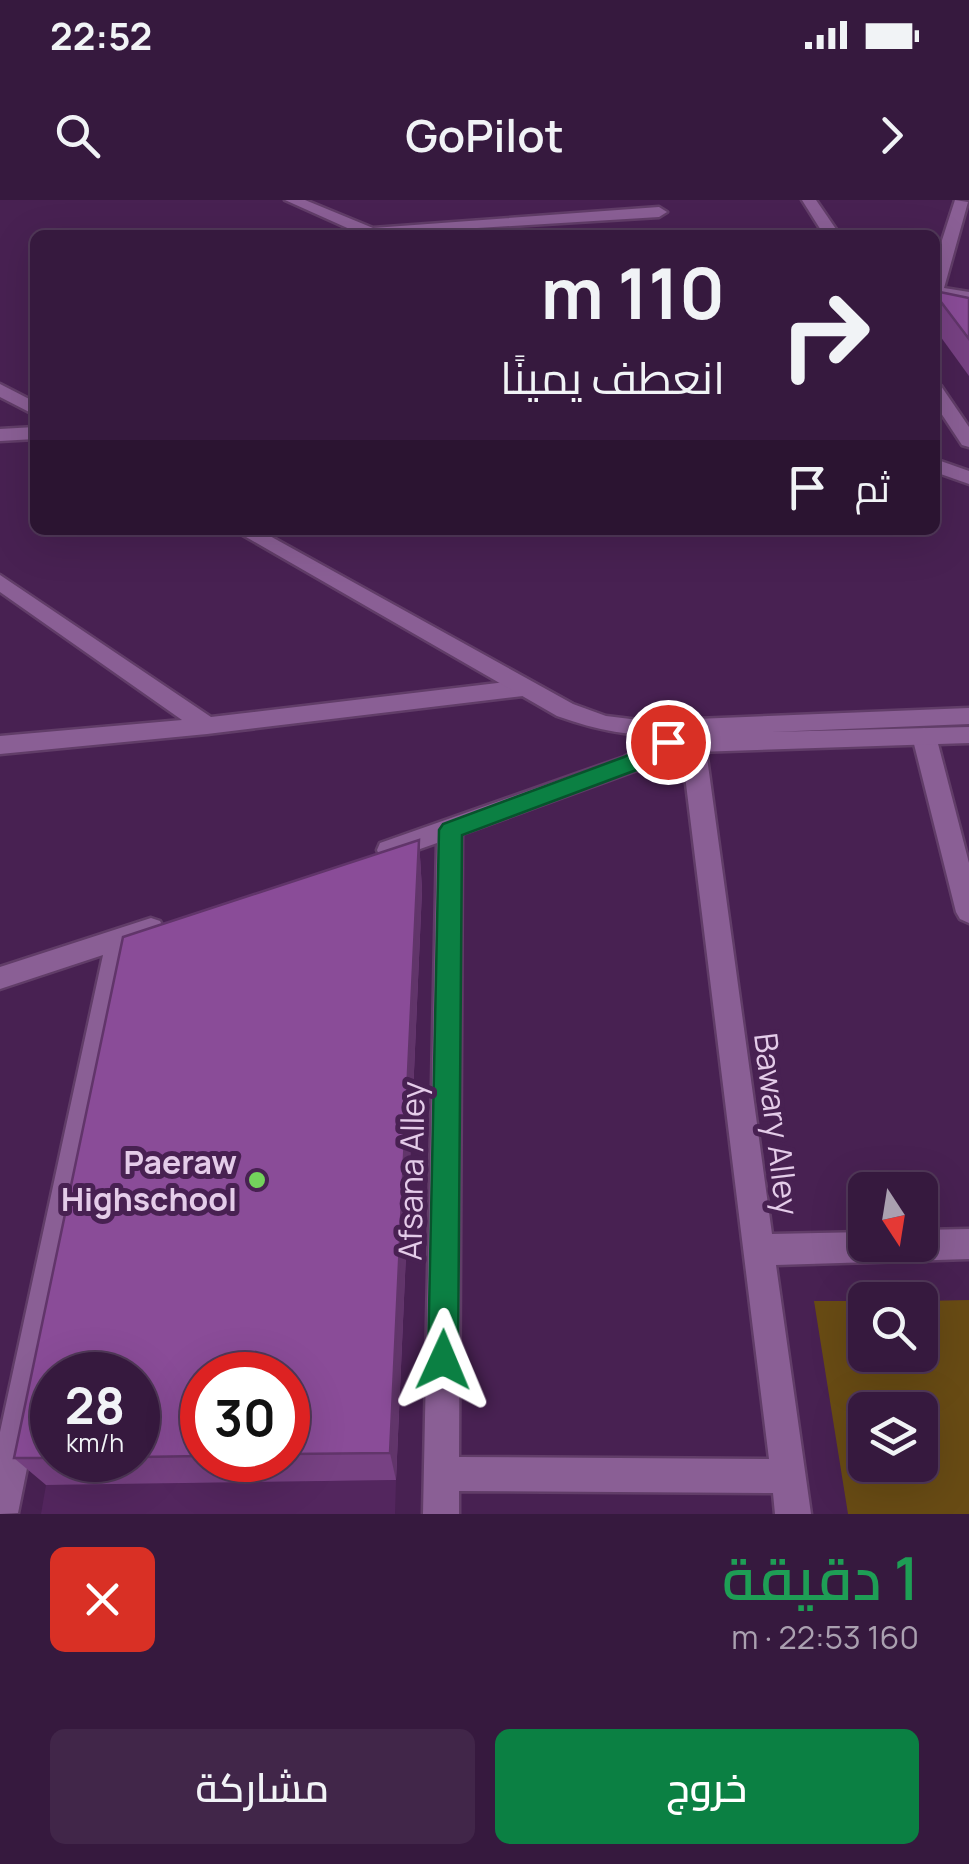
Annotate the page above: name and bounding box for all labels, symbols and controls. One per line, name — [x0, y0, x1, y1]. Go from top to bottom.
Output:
text: 22:52 — [50, 9, 152, 61]
text: GoPilot — [405, 104, 564, 166]
icon: search — [50, 108, 105, 163]
icon: forward — [864, 108, 919, 163]
text: 110 m — [541, 244, 725, 340]
icon: right — [760, 270, 890, 400]
text: انعطف يمينًا — [500, 346, 725, 408]
icon: arrive — [780, 460, 835, 515]
text: ثم — [855, 461, 890, 513]
pin — [626, 700, 711, 785]
icon: arrive — [641, 715, 696, 770]
street label: Bawary Alley — [744, 1030, 810, 1218]
street label: Afsana Alley — [387, 1081, 435, 1261]
place label: Paeraw Highschool — [61, 1140, 237, 1221]
marker: Paeraw Highschool — [246, 1169, 268, 1191]
north arrow — [848, 1172, 938, 1262]
map controls — [848, 1172, 938, 1482]
button: search — [848, 1282, 938, 1372]
position arrow — [391, 1308, 495, 1412]
speed limit sign: 30 — [180, 1352, 310, 1482]
text: 28 — [65, 1371, 125, 1439]
button: layers — [848, 1392, 938, 1482]
text: km/h — [66, 1425, 124, 1460]
text: 1 دقيقة — [722, 1536, 919, 1618]
button: close — [50, 1547, 155, 1652]
text: 160 m · 22:53 — [731, 1615, 919, 1659]
button: مشاركة — [50, 1729, 475, 1844]
button: خروج — [495, 1729, 919, 1844]

